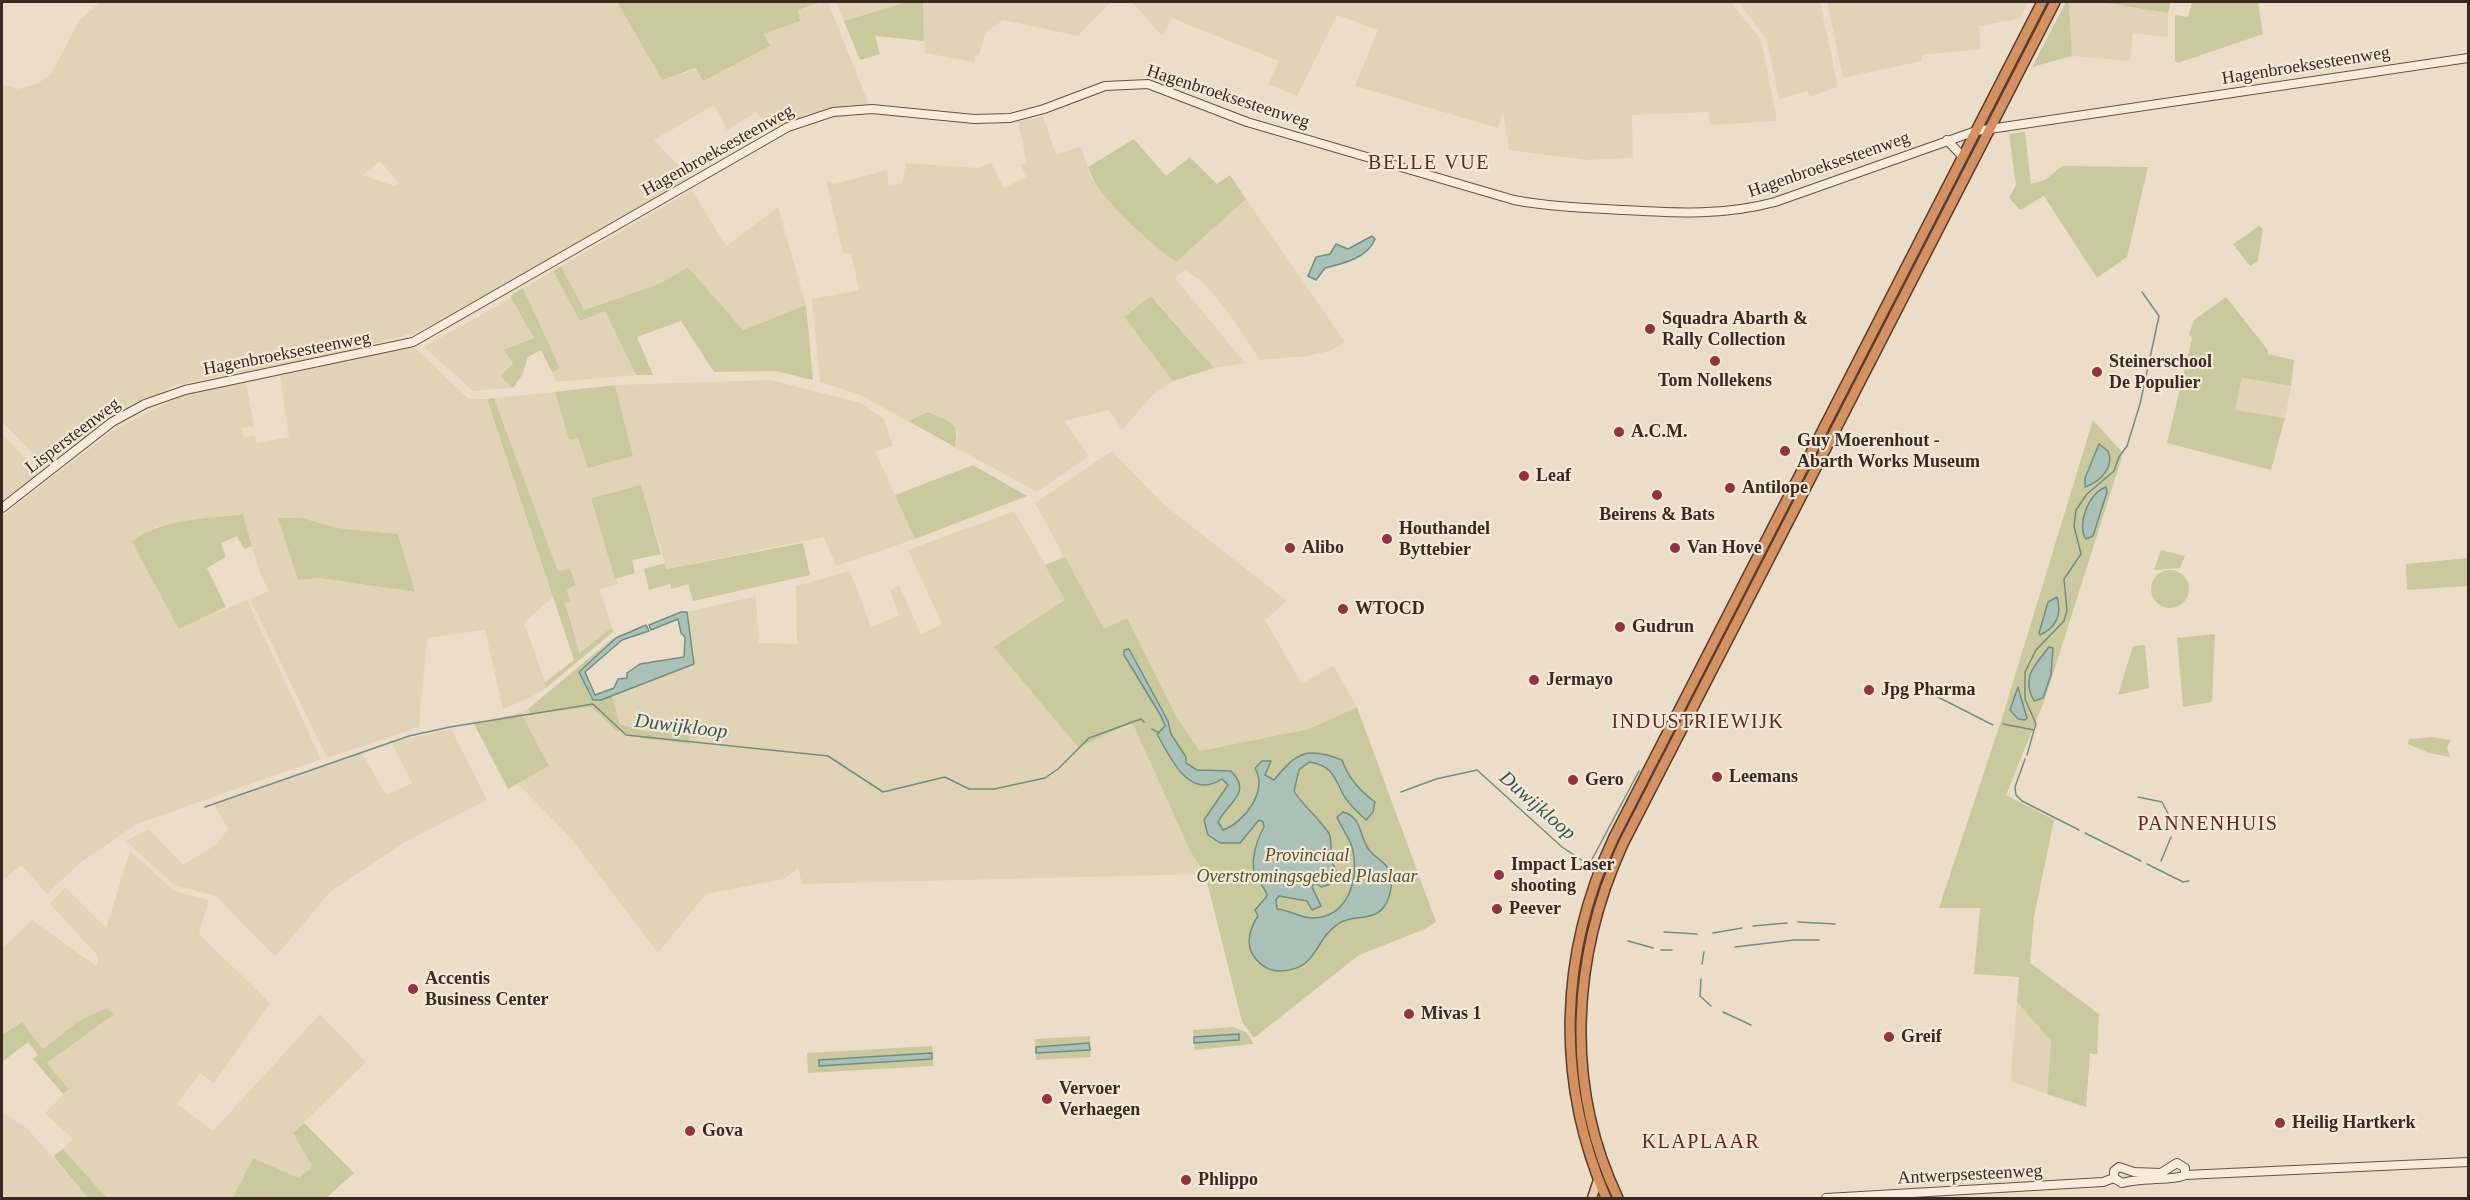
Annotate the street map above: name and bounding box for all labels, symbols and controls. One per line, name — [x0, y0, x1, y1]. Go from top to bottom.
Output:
street label: Hagenbroeksesteenweg — [2220, 42, 2392, 90]
street label: Hagenbroeksesteenweg — [1144, 60, 1312, 134]
street label: Hagenbroeksesteenweg — [638, 100, 798, 202]
street label: Hagenbroeksesteenweg — [1745, 127, 1913, 203]
district label: BELLE VUE — [1368, 152, 1490, 176]
place label: Squadra Abarth & Rally Collection — [1662, 308, 1808, 350]
marker: Squadra Abarth & Rally Collection — [1643, 322, 1657, 336]
street label: Hagenbroeksesteenweg — [202, 327, 372, 381]
place label: Steinerschool De Populier — [2109, 351, 2212, 394]
marker: Tom Nollekens — [1708, 354, 1722, 368]
marker: Steinerschool De Populier — [2090, 365, 2104, 379]
place label: Tom Nollekens — [1658, 370, 1772, 392]
street label: Lispersteenweg — [21, 393, 125, 479]
place label: A.C.M. — [1631, 421, 1687, 443]
marker: A.C.M. — [1612, 425, 1626, 439]
place label: Guy Moerenhout - Abarth Works Museum — [1797, 430, 1980, 472]
marker: Guy Moerenhout - Abarth Works Museum — [1778, 444, 1792, 458]
place label: Leaf — [1536, 465, 1571, 487]
marker: Leaf — [1517, 469, 1531, 483]
place label: Antilope — [1742, 477, 1808, 499]
marker: Antilope — [1723, 481, 1737, 495]
marker: Beirens & Bats — [1650, 488, 1664, 502]
place label: Beirens & Bats — [1599, 504, 1715, 526]
place label: Houthandel Byttebier — [1399, 518, 1490, 560]
marker: Houthandel Byttebier — [1380, 532, 1394, 546]
place label: Alibo — [1302, 537, 1344, 559]
place label: Van Hove — [1687, 537, 1762, 559]
marker: Alibo — [1283, 541, 1297, 555]
marker: Van Hove — [1668, 541, 1682, 555]
place label: WTOCD — [1355, 598, 1425, 620]
marker: WTOCD — [1336, 602, 1350, 616]
place label: Gudrun — [1632, 616, 1694, 638]
marker: Gudrun — [1613, 620, 1627, 634]
place label: Jermayo — [1546, 669, 1613, 691]
marker: Jermayo — [1527, 673, 1541, 687]
place label: Jpg Pharma — [1881, 679, 1976, 701]
marker: Jpg Pharma — [1862, 683, 1876, 697]
water label: Duwijkloop — [633, 709, 729, 745]
district label: INDUSTRIEWIJK — [1612, 711, 1784, 735]
water label: Duwijkloop — [1494, 766, 1580, 846]
place label: Leemans — [1729, 766, 1798, 788]
place label: Gero — [1585, 769, 1624, 791]
marker: Leemans — [1710, 770, 1724, 784]
marker: Gero — [1566, 773, 1580, 787]
district label: PANNENHUIS — [2138, 813, 2278, 837]
park label: Provinciaal Overstromingsgebied Plaslaar — [1197, 845, 1417, 888]
place label: Impact Laser shooting — [1511, 854, 1614, 896]
marker: Impact Laser shooting — [1492, 868, 1506, 882]
place label: Peever — [1509, 898, 1561, 920]
marker: Peever — [1490, 902, 1504, 916]
place label: Accentis Business Center — [425, 968, 549, 1010]
marker: Accentis Business Center — [406, 982, 420, 996]
place label: Mivas 1 — [1421, 1003, 1481, 1025]
marker: Mivas 1 — [1402, 1007, 1416, 1021]
place label: Greif — [1901, 1026, 1942, 1048]
marker: Greif — [1882, 1030, 1896, 1044]
place label: Vervoer Verhaegen — [1059, 1078, 1140, 1120]
marker: Vervoer Verhaegen — [1040, 1092, 1054, 1106]
place label: Heilig Hartkerk — [2292, 1112, 2415, 1134]
marker: Heilig Hartkerk — [2273, 1116, 2287, 1130]
place label: Gova — [702, 1120, 743, 1142]
marker: Gova — [683, 1124, 697, 1138]
district label: KLAPLAAR — [1642, 1131, 1760, 1155]
street label: Antwerpsesteenweg — [1897, 1160, 2043, 1190]
place label: Phlippo — [1198, 1169, 1258, 1191]
marker: Phlippo — [1179, 1173, 1193, 1187]

